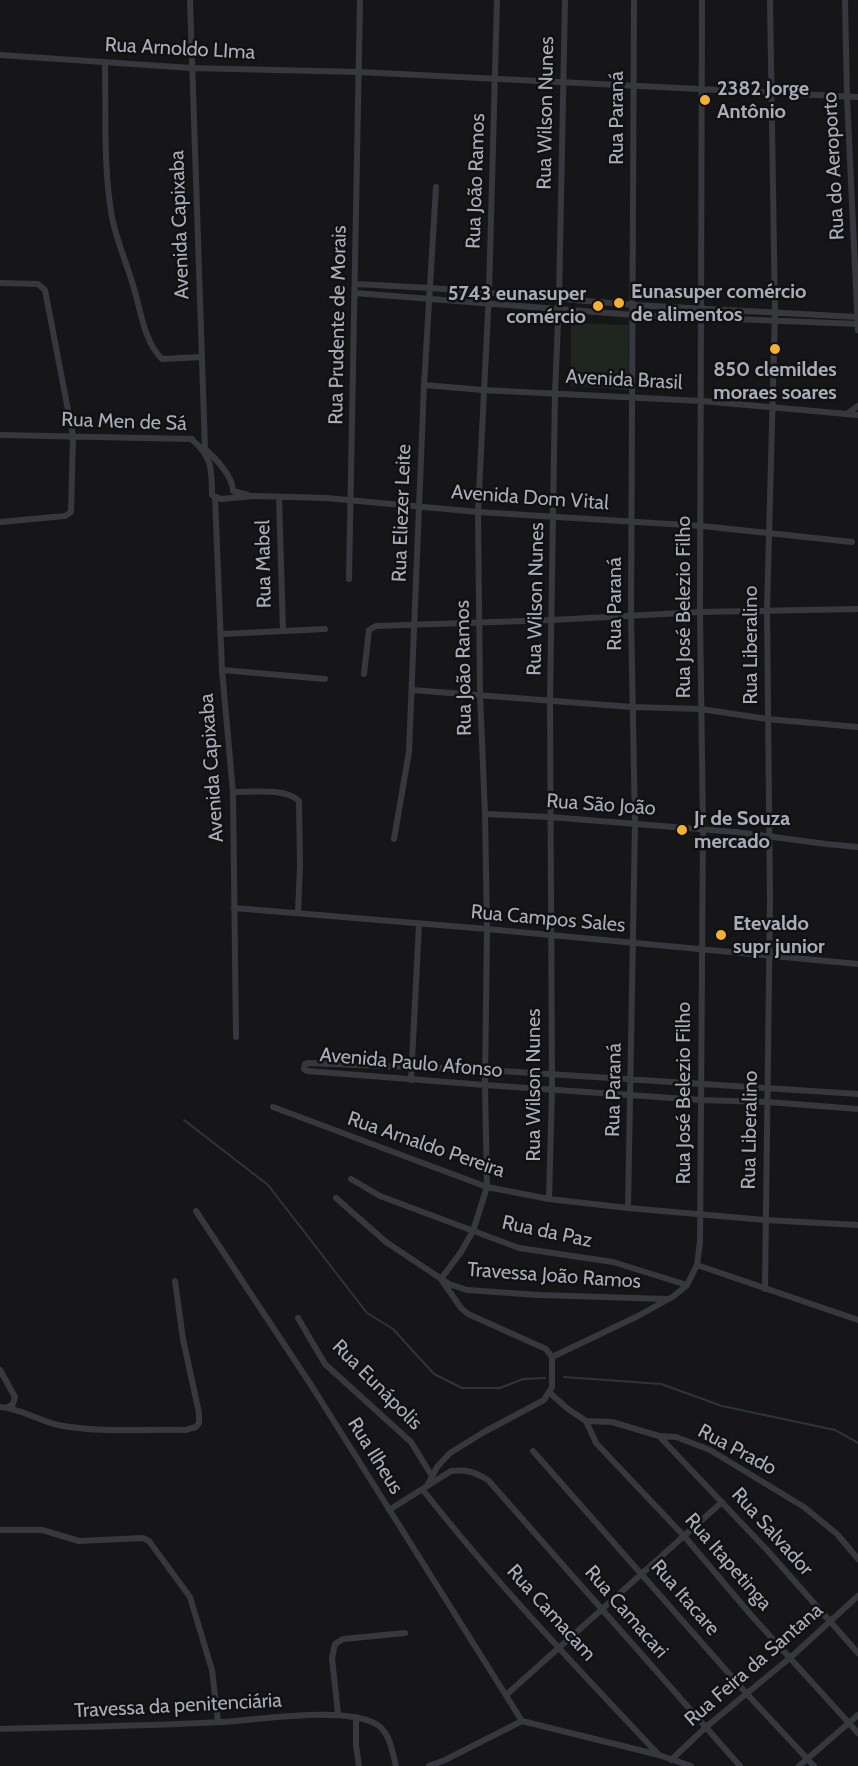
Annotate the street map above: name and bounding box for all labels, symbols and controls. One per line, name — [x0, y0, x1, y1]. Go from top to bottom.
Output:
street label: Rua Arnoldo LIma — [104, 33, 256, 65]
street label: Rua Wilson Nunes — [533, 36, 559, 190]
street label: Rua Paraná — [605, 71, 629, 165]
place label: 2382 Jorge Antônio — [717, 77, 809, 124]
street label: Rua do Aeroporto — [818, 91, 850, 241]
marker: 2382 Jorge Antônio — [698, 93, 712, 107]
street label: Rua João Ramos — [462, 113, 490, 249]
street label: Avenida Capixaba — [165, 150, 195, 300]
street label: Rua Prudente de Morais — [324, 225, 352, 425]
place label: Eunasuper comércio de alimentos — [631, 280, 806, 327]
place label: 5743 eunasuper comércio — [448, 282, 586, 329]
marker: Eunasuper comércio de alimentos — [612, 296, 626, 310]
marker: 5743 eunasuper comércio — [591, 299, 605, 313]
marker: 850 clemildes moraes soares — [768, 342, 782, 356]
place label: 850 clemildes moraes soares — [713, 358, 837, 405]
street label: Avenida Brasil — [565, 365, 683, 395]
street label: Rua Men de Sá — [61, 408, 187, 436]
street label: Rua Eliezer Leite — [388, 444, 416, 582]
street label: Avenida Dom Vital — [450, 481, 610, 515]
street label: Rua José Belezio Filho — [672, 516, 696, 698]
street label: Rua Mabel — [251, 520, 277, 608]
street label: Rua Wilson Nunes — [523, 522, 549, 676]
street label: Rua Paraná — [603, 557, 627, 651]
street label: Rua Liberalino — [739, 586, 763, 704]
street label: Rua João Ramos — [451, 600, 477, 736]
street label: Avenida Capixaba — [195, 693, 229, 843]
street label: Rua São João — [545, 789, 657, 821]
place label: Jr de Souza mercado — [694, 807, 790, 854]
marker: Jr de Souza mercado — [675, 823, 689, 837]
street label: Rua Campos Sales — [470, 900, 626, 938]
place label: Etevaldo supr junior — [733, 912, 825, 959]
marker: Etevaldo supr junior — [714, 928, 728, 942]
street label: Rua José Belezio Filho — [672, 1002, 696, 1184]
street label: Rua Wilson Nunes — [522, 1008, 546, 1162]
street label: Avenida Paulo Afonso — [319, 1043, 503, 1083]
street label: Rua Paraná — [601, 1043, 627, 1137]
street label: Rua Liberalino — [737, 1070, 763, 1190]
street label: Rua Arnaldo Pereira — [344, 1107, 508, 1183]
street label: Rua da Paz — [500, 1211, 594, 1253]
street label: Travessa João Ramos — [466, 1258, 642, 1294]
street label: Rua Eunápolis — [327, 1335, 427, 1435]
street label: Rua Ilheus — [342, 1413, 408, 1499]
street label: Rua Prado — [694, 1419, 780, 1481]
street label: Rua Salvador — [726, 1483, 818, 1581]
street label: Rua Itapetinga — [679, 1509, 777, 1615]
street label: Rua Itacare — [646, 1555, 724, 1641]
street label: Rua Camacam — [501, 1560, 601, 1666]
street label: Rua Camacari — [579, 1561, 673, 1663]
street label: Rua Feira da Santana — [680, 1598, 828, 1732]
street label: Travessa da penitenciária — [73, 1689, 283, 1723]

